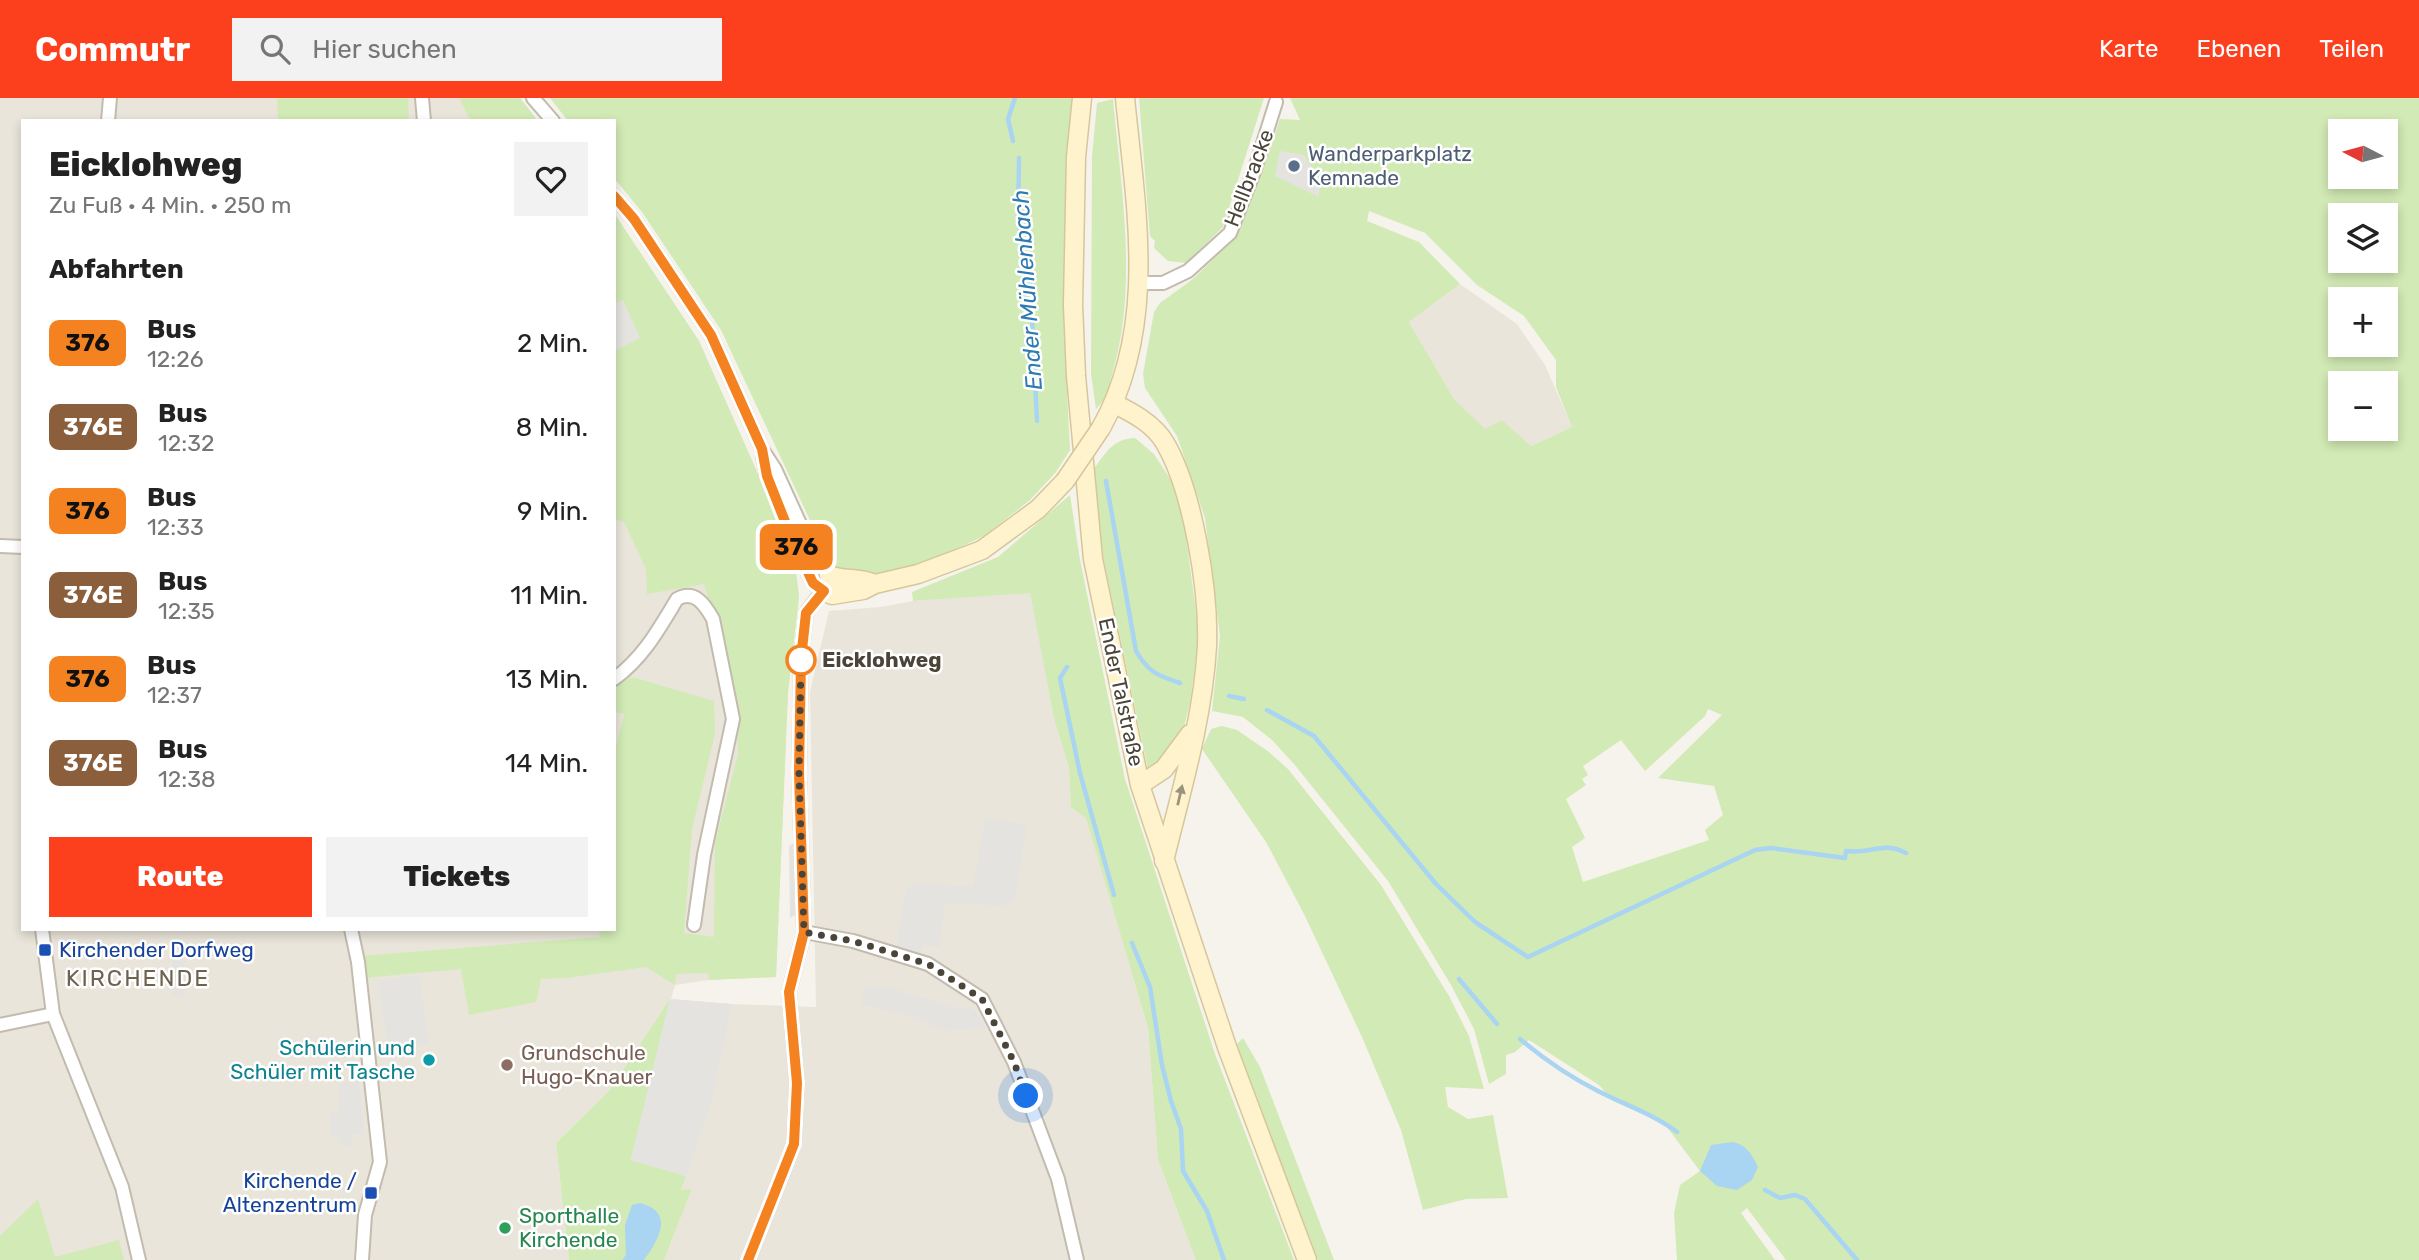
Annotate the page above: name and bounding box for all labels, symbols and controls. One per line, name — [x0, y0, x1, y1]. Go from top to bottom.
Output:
search box — [232, 18, 722, 81]
text: Commutr — [35, 30, 190, 69]
icon: search — [256, 30, 294, 68]
text: Hier suchen — [312, 34, 457, 65]
text: Karte — [2099, 35, 2159, 63]
text: Ebenen — [2197, 35, 2281, 63]
text: Teilen — [2319, 35, 2384, 63]
north arrow — [2328, 119, 2398, 189]
map controls — [2328, 119, 2398, 441]
street label: Hellbracke — [1218, 125, 1279, 230]
place label: Wanderparkplatz Kemnade — [1308, 141, 1472, 190]
button: heart — [514, 142, 588, 216]
text: Eicklohweg — [49, 145, 242, 184]
marker: Wanderparkplatz Kemnade — [1286, 158, 1302, 174]
water label: Ender Mühlenbach — [1006, 189, 1048, 391]
text: Zu Fuß · 4 Min. · 250 m — [49, 191, 292, 219]
button: layers — [2328, 203, 2398, 273]
text: Abfahrten — [49, 254, 184, 285]
button: + — [2328, 287, 2398, 357]
text: Bus — [147, 314, 196, 345]
text: 2 Min. — [517, 328, 588, 359]
text: 376 — [65, 329, 110, 357]
text: 12:26 — [147, 345, 204, 373]
button: − — [2328, 371, 2398, 441]
text: Bus — [158, 398, 207, 429]
text: 8 Min. — [516, 412, 588, 443]
text: 376E — [63, 413, 123, 441]
text: 12:32 — [158, 429, 214, 457]
text: Bus — [147, 482, 196, 513]
text: 9 Min. — [517, 496, 588, 527]
text: 376 — [65, 497, 110, 525]
text: 12:33 — [147, 513, 204, 541]
line badge: 376 — [756, 524, 836, 570]
text: 376 — [774, 533, 818, 561]
text: Bus — [158, 566, 207, 597]
text: 11 Min. — [510, 580, 588, 611]
text: 376E — [63, 581, 123, 609]
text: 12:35 — [158, 597, 215, 625]
street label: Ender Talstraße — [1094, 615, 1149, 768]
marker: Eicklohweg — [786, 645, 816, 675]
place label: Eicklohweg — [822, 647, 941, 672]
text: Bus — [147, 650, 196, 681]
text: 13 Min. — [506, 664, 588, 695]
text: 376 — [65, 665, 110, 693]
text: 12:37 — [147, 681, 202, 709]
text: Bus — [158, 734, 207, 765]
text: 14 Min. — [505, 748, 588, 779]
text: 376E — [63, 749, 123, 777]
text: 12:38 — [158, 765, 216, 793]
one-way arrow — [1175, 784, 1186, 806]
button: Route — [49, 837, 312, 917]
button: Tickets — [326, 837, 588, 917]
place label: Kirchender Dorfweg — [59, 937, 254, 962]
marker: Kirchender Dorfweg — [37, 942, 53, 958]
district label: KIRCHENDE — [66, 964, 210, 992]
place label: Schülerin und Schüler mit Tasche — [230, 1035, 415, 1084]
place label: Grundschule Hugo-Knauer — [521, 1040, 653, 1089]
marker: Schülerin und Schüler mit Tasche — [421, 1052, 437, 1068]
marker: Grundschule Hugo-Knauer — [499, 1057, 515, 1073]
your location — [1008, 1078, 1043, 1113]
place label: Kirchende / Altenzentrum — [223, 1168, 357, 1217]
marker: Kirchende / Altenzentrum — [363, 1185, 379, 1201]
place label: Sporthalle Kirchende — [519, 1203, 619, 1252]
marker: Sporthalle Kirchende — [497, 1220, 513, 1236]

